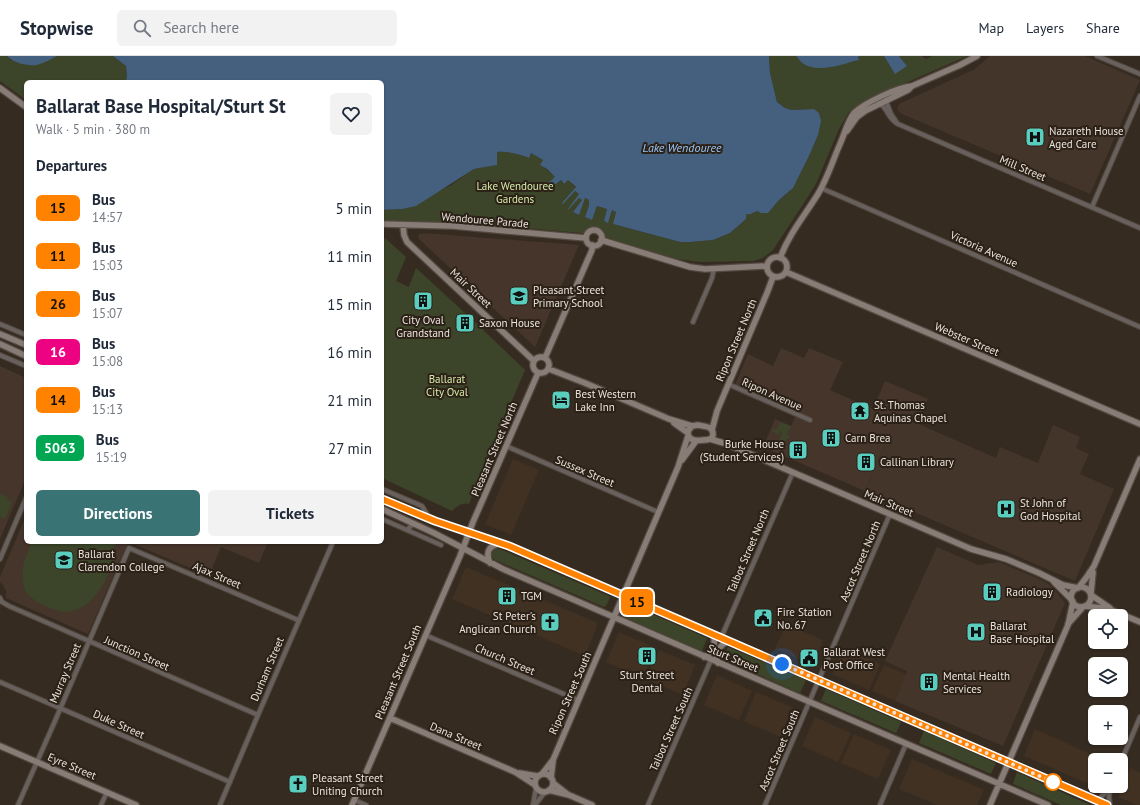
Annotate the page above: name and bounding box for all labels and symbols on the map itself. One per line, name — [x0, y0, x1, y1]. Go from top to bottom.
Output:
place label: Nazareth House Aged Care — [1049, 124, 1124, 151]
hospital icon: Nazareth House Aged Care — [1024, 126, 1046, 148]
water label: Lake Wendouree — [642, 140, 722, 155]
street label: Mill Street — [998, 152, 1049, 184]
park label: Lake Wendouree Gardens — [476, 179, 554, 206]
street label: Wendouree Parade — [441, 209, 530, 231]
street label: Victoria Avenue — [947, 227, 1020, 270]
street label: Mair Street — [447, 265, 495, 311]
place label: Pleasant Street Primary School — [533, 283, 605, 310]
school or university icon: Pleasant Street Primary School — [508, 285, 530, 307]
building icon: City Oval Grandstand — [412, 290, 434, 312]
street label: Ripon Street North — [712, 297, 760, 383]
building icon: Saxon House — [454, 312, 476, 334]
place label: City Oval Grandstand — [396, 313, 450, 340]
place label: Saxon House — [479, 316, 540, 330]
street label: Webster Street — [933, 319, 1002, 359]
park label: Ballarat City Oval — [426, 372, 469, 399]
street label: Ripon Avenue — [740, 375, 805, 414]
place label: Best Western Lake Inn — [575, 387, 636, 414]
hotel icon: Best Western Lake Inn — [550, 389, 572, 411]
place label: St. Thomas Aquinas Chapel — [874, 398, 947, 425]
street label: Pleasant Street North — [468, 400, 520, 498]
temple icon: St. Thomas Aquinas Chapel — [849, 400, 871, 422]
building icon: Carn Brea — [820, 427, 842, 449]
place label: Carn Brea — [845, 431, 890, 445]
place label: Burke House (Student Services) — [700, 437, 784, 464]
building icon: Burke House (Student Services) — [787, 439, 809, 461]
building icon: Callinan Library — [855, 451, 877, 473]
street label: Sussex Street — [553, 452, 617, 490]
place label: Callinan Library — [880, 455, 955, 469]
street label: Mair Street — [862, 486, 916, 520]
place label: St John of God Hospital — [1020, 496, 1081, 523]
hospital icon: St John of God Hospital — [995, 498, 1017, 520]
street label: Talbot Street North — [724, 507, 772, 595]
street label: Ascot Street North — [837, 518, 883, 604]
place label: Ballarat Clarendon College — [78, 547, 165, 574]
school or university icon: Ballarat Clarendon College — [53, 549, 75, 571]
street label: Ajax Street — [191, 559, 244, 592]
building icon: Radiology — [981, 581, 1003, 603]
building icon: TGM — [496, 585, 518, 607]
place label: Radiology — [1006, 585, 1054, 599]
place label: TGM — [521, 589, 542, 603]
line badge: 15 — [619, 589, 655, 615]
place label: Fire Station No. 67 — [777, 605, 832, 632]
public building icon: Fire Station No. 67 — [752, 607, 774, 629]
place label: St Peter's Anglican Church — [459, 609, 536, 636]
church icon: St Peter's Anglican Church — [539, 611, 561, 633]
place label: Ballarat Base Hospital — [990, 619, 1055, 646]
hospital icon: Ballarat Base Hospital — [965, 621, 987, 643]
street label: Pleasant Street South — [372, 622, 424, 722]
street label: Junction Street — [101, 632, 172, 674]
street label: Durham Street — [247, 635, 287, 703]
street label: Church Street — [473, 640, 537, 678]
street label: Murray Street — [46, 641, 84, 705]
street label: Sturt Street — [705, 641, 761, 675]
building icon: Sturt Street Dental — [636, 645, 658, 667]
place label: Ballarat West Post Office — [823, 645, 885, 672]
public building icon: Ballarat West Post Office — [798, 647, 820, 669]
street label: Ripon Street South — [546, 650, 594, 736]
your location — [772, 654, 792, 674]
place label: Sturt Street Dental — [620, 668, 674, 695]
place label: Mental Health Services — [943, 669, 1010, 696]
building icon: Mental Health Services — [918, 671, 940, 693]
street label: Talbot Street South — [646, 685, 696, 773]
street label: Duke Street — [91, 706, 147, 742]
street label: Ascot Street South — [756, 707, 802, 793]
street label: Dana Street — [428, 719, 484, 753]
street label: Eyre Street — [46, 750, 99, 783]
place label: Pleasant Street Uniting Church — [312, 771, 384, 798]
church icon: Pleasant Street Uniting Church — [287, 773, 309, 795]
unlabelled marker — [1044, 773, 1062, 791]

